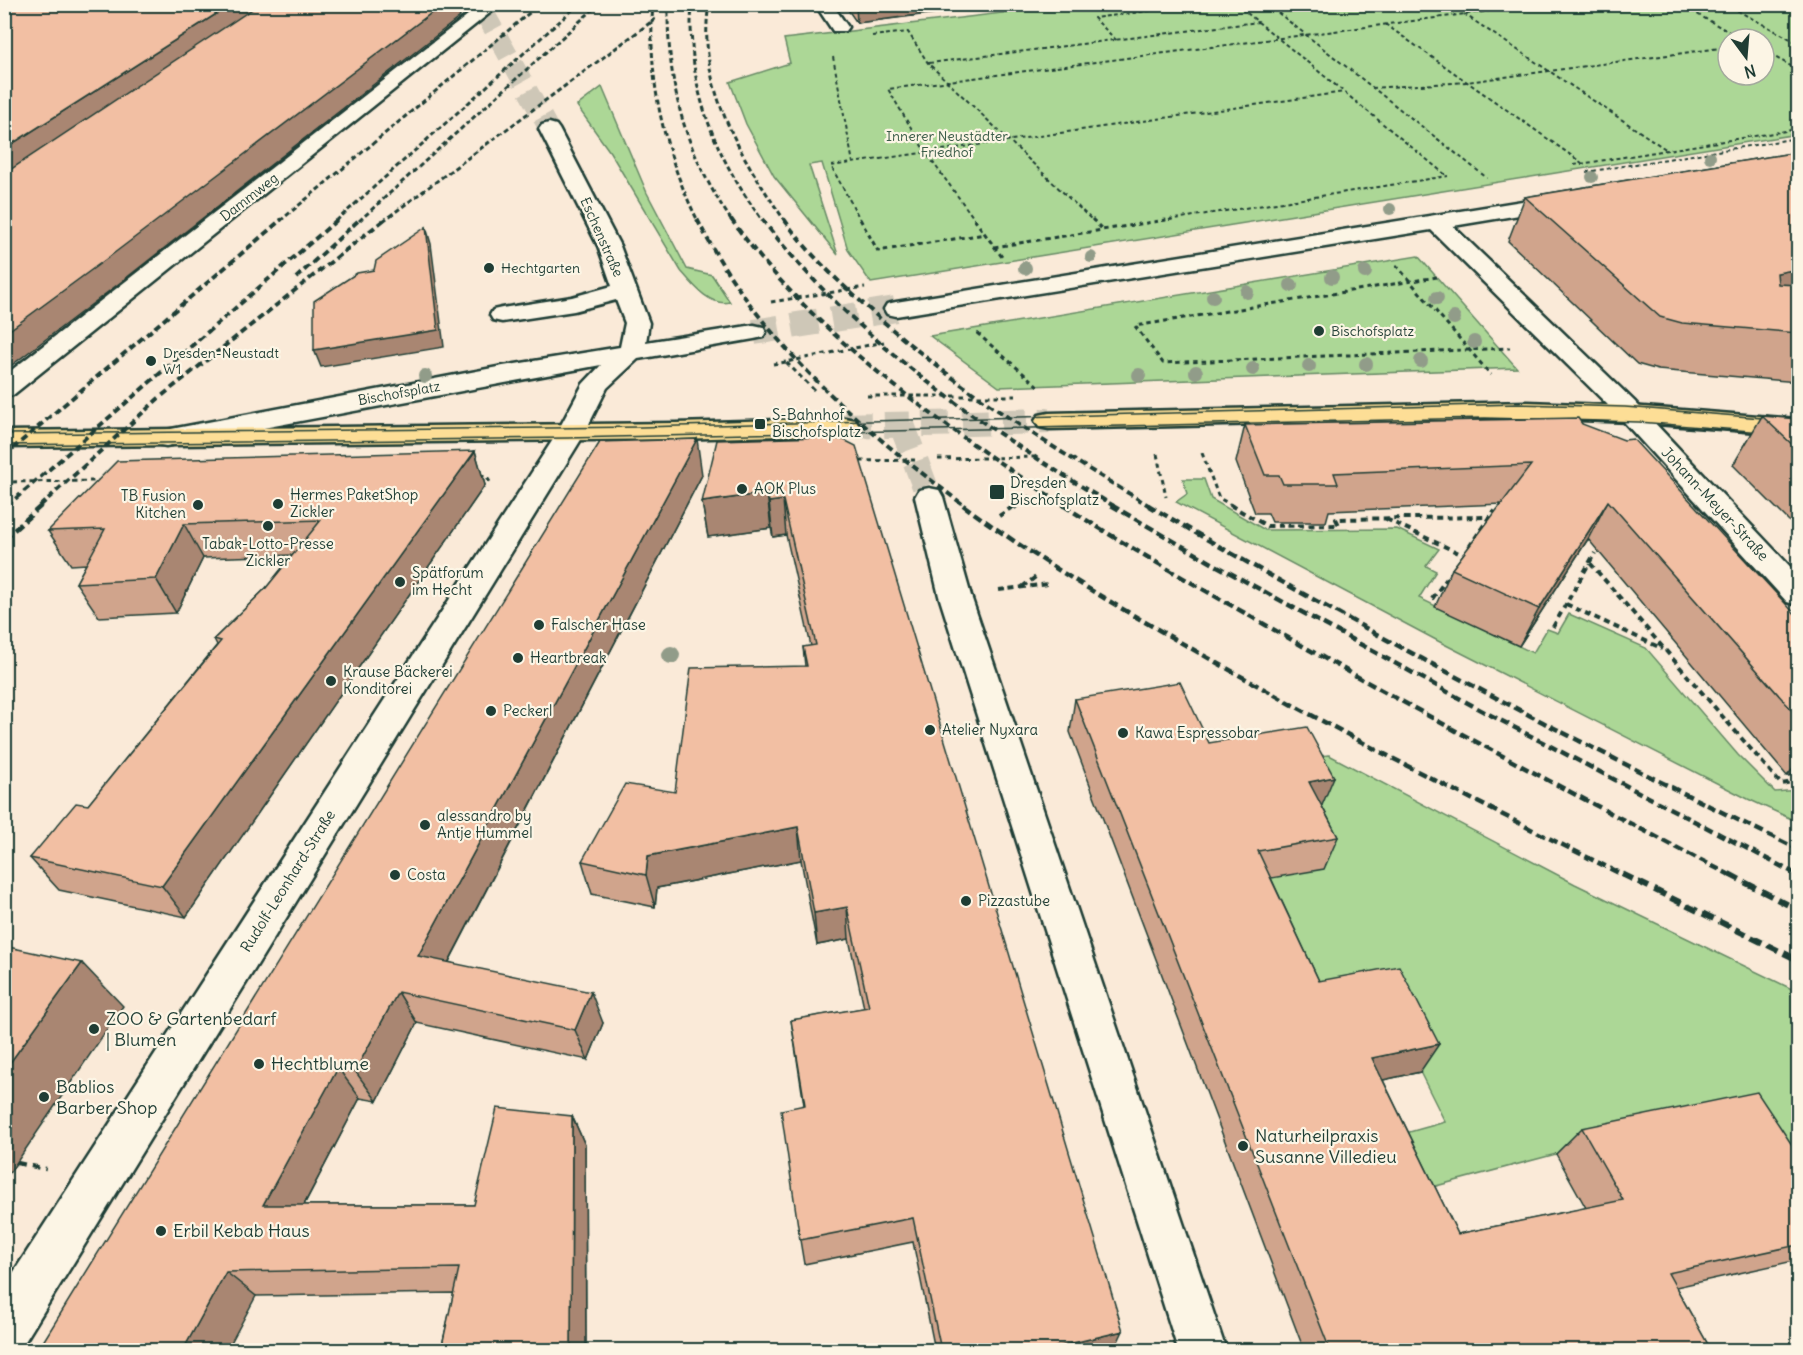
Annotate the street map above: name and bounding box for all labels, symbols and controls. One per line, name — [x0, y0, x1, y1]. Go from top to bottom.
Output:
north arrow — [1716, 27, 1776, 87]
text: N — [1742, 60, 1758, 83]
park label: Innerer Neustädter Friedhof — [886, 127, 1008, 161]
street label: Dammweg — [216, 169, 282, 225]
street label: Eschenstraße — [576, 194, 628, 280]
place label: Hechtgarten — [501, 259, 580, 277]
marker: Hechtgarten — [482, 261, 496, 275]
place label: Bischofsplatz — [1331, 322, 1414, 340]
marker: Bischofsplatz — [1312, 324, 1326, 338]
place label: Dresden-Neustadt W1 — [163, 344, 279, 378]
marker: Dresden-Neustadt W1 — [144, 354, 158, 368]
street label: Bischofsplatz — [356, 377, 442, 409]
place label: S-Bahnhof Bischofsplatz — [772, 405, 861, 441]
marker: S-Bahnhof Bischofsplatz — [753, 417, 767, 431]
street label: Johann-Meyer-Straße — [1658, 443, 1773, 565]
place label: Dresden Bischofsplatz — [1010, 473, 1099, 509]
place label: AOK Plus — [754, 479, 816, 498]
marker: AOK Plus — [735, 482, 749, 496]
marker: Dresden Bischofsplatz — [988, 483, 1006, 501]
place label: Hermes PaketShop Zickler — [290, 485, 418, 521]
place label: TB Fusion Kitchen — [121, 486, 186, 522]
marker: Hermes PaketShop Zickler — [271, 497, 285, 511]
marker: TB Fusion Kitchen — [191, 498, 205, 512]
marker: Tabak-Lotto-Presse Zickler — [261, 519, 275, 533]
place label: Tabak-Lotto-Presse Zickler — [202, 534, 334, 570]
place label: Spätforum im Hecht — [412, 563, 484, 599]
marker: Spätforum im Hecht — [393, 575, 407, 589]
place label: Falscher Hase — [551, 615, 646, 634]
marker: Falscher Hase — [532, 618, 546, 632]
place label: Heartbreak — [530, 648, 607, 667]
marker: Heartbreak — [511, 651, 525, 665]
place label: Krause Bäckerei Konditorei — [343, 662, 453, 698]
marker: Krause Bäckerei Konditorei — [324, 674, 338, 688]
place label: Peckerl — [503, 701, 552, 720]
marker: Peckerl — [484, 704, 498, 718]
place label: Atelier Nyxara — [942, 720, 1038, 739]
marker: Atelier Nyxara — [923, 723, 937, 737]
place label: Kawa Espressobar — [1135, 723, 1260, 742]
marker: Kawa Espressobar — [1116, 726, 1130, 740]
street label: Rudolf-Leonhard-Straße — [236, 806, 339, 955]
place label: alessandro by Antje Hummel — [437, 806, 533, 842]
marker: alessandro by Antje Hummel — [418, 818, 432, 832]
place label: Costa — [407, 865, 446, 884]
marker: Costa — [388, 868, 402, 882]
place label: Pizzastube — [978, 891, 1050, 910]
marker: Pizzastube — [959, 894, 973, 908]
place label: ZOO & Gartenbedarf | Blumen — [106, 1007, 278, 1051]
marker: ZOO & Gartenbedarf | Blumen — [87, 1022, 101, 1036]
place label: Hechtblume — [271, 1052, 369, 1075]
marker: Hechtblume — [252, 1057, 266, 1071]
place label: Bablios Barber Shop — [56, 1075, 157, 1119]
marker: Bablios Barber Shop — [37, 1090, 51, 1104]
place label: Naturheilpraxis Susanne Villedieu — [1255, 1124, 1397, 1168]
marker: Naturheilpraxis Susanne Villedieu — [1236, 1139, 1250, 1153]
place label: Erbil Kebab Haus — [173, 1219, 310, 1242]
marker: Erbil Kebab Haus — [154, 1224, 168, 1238]

